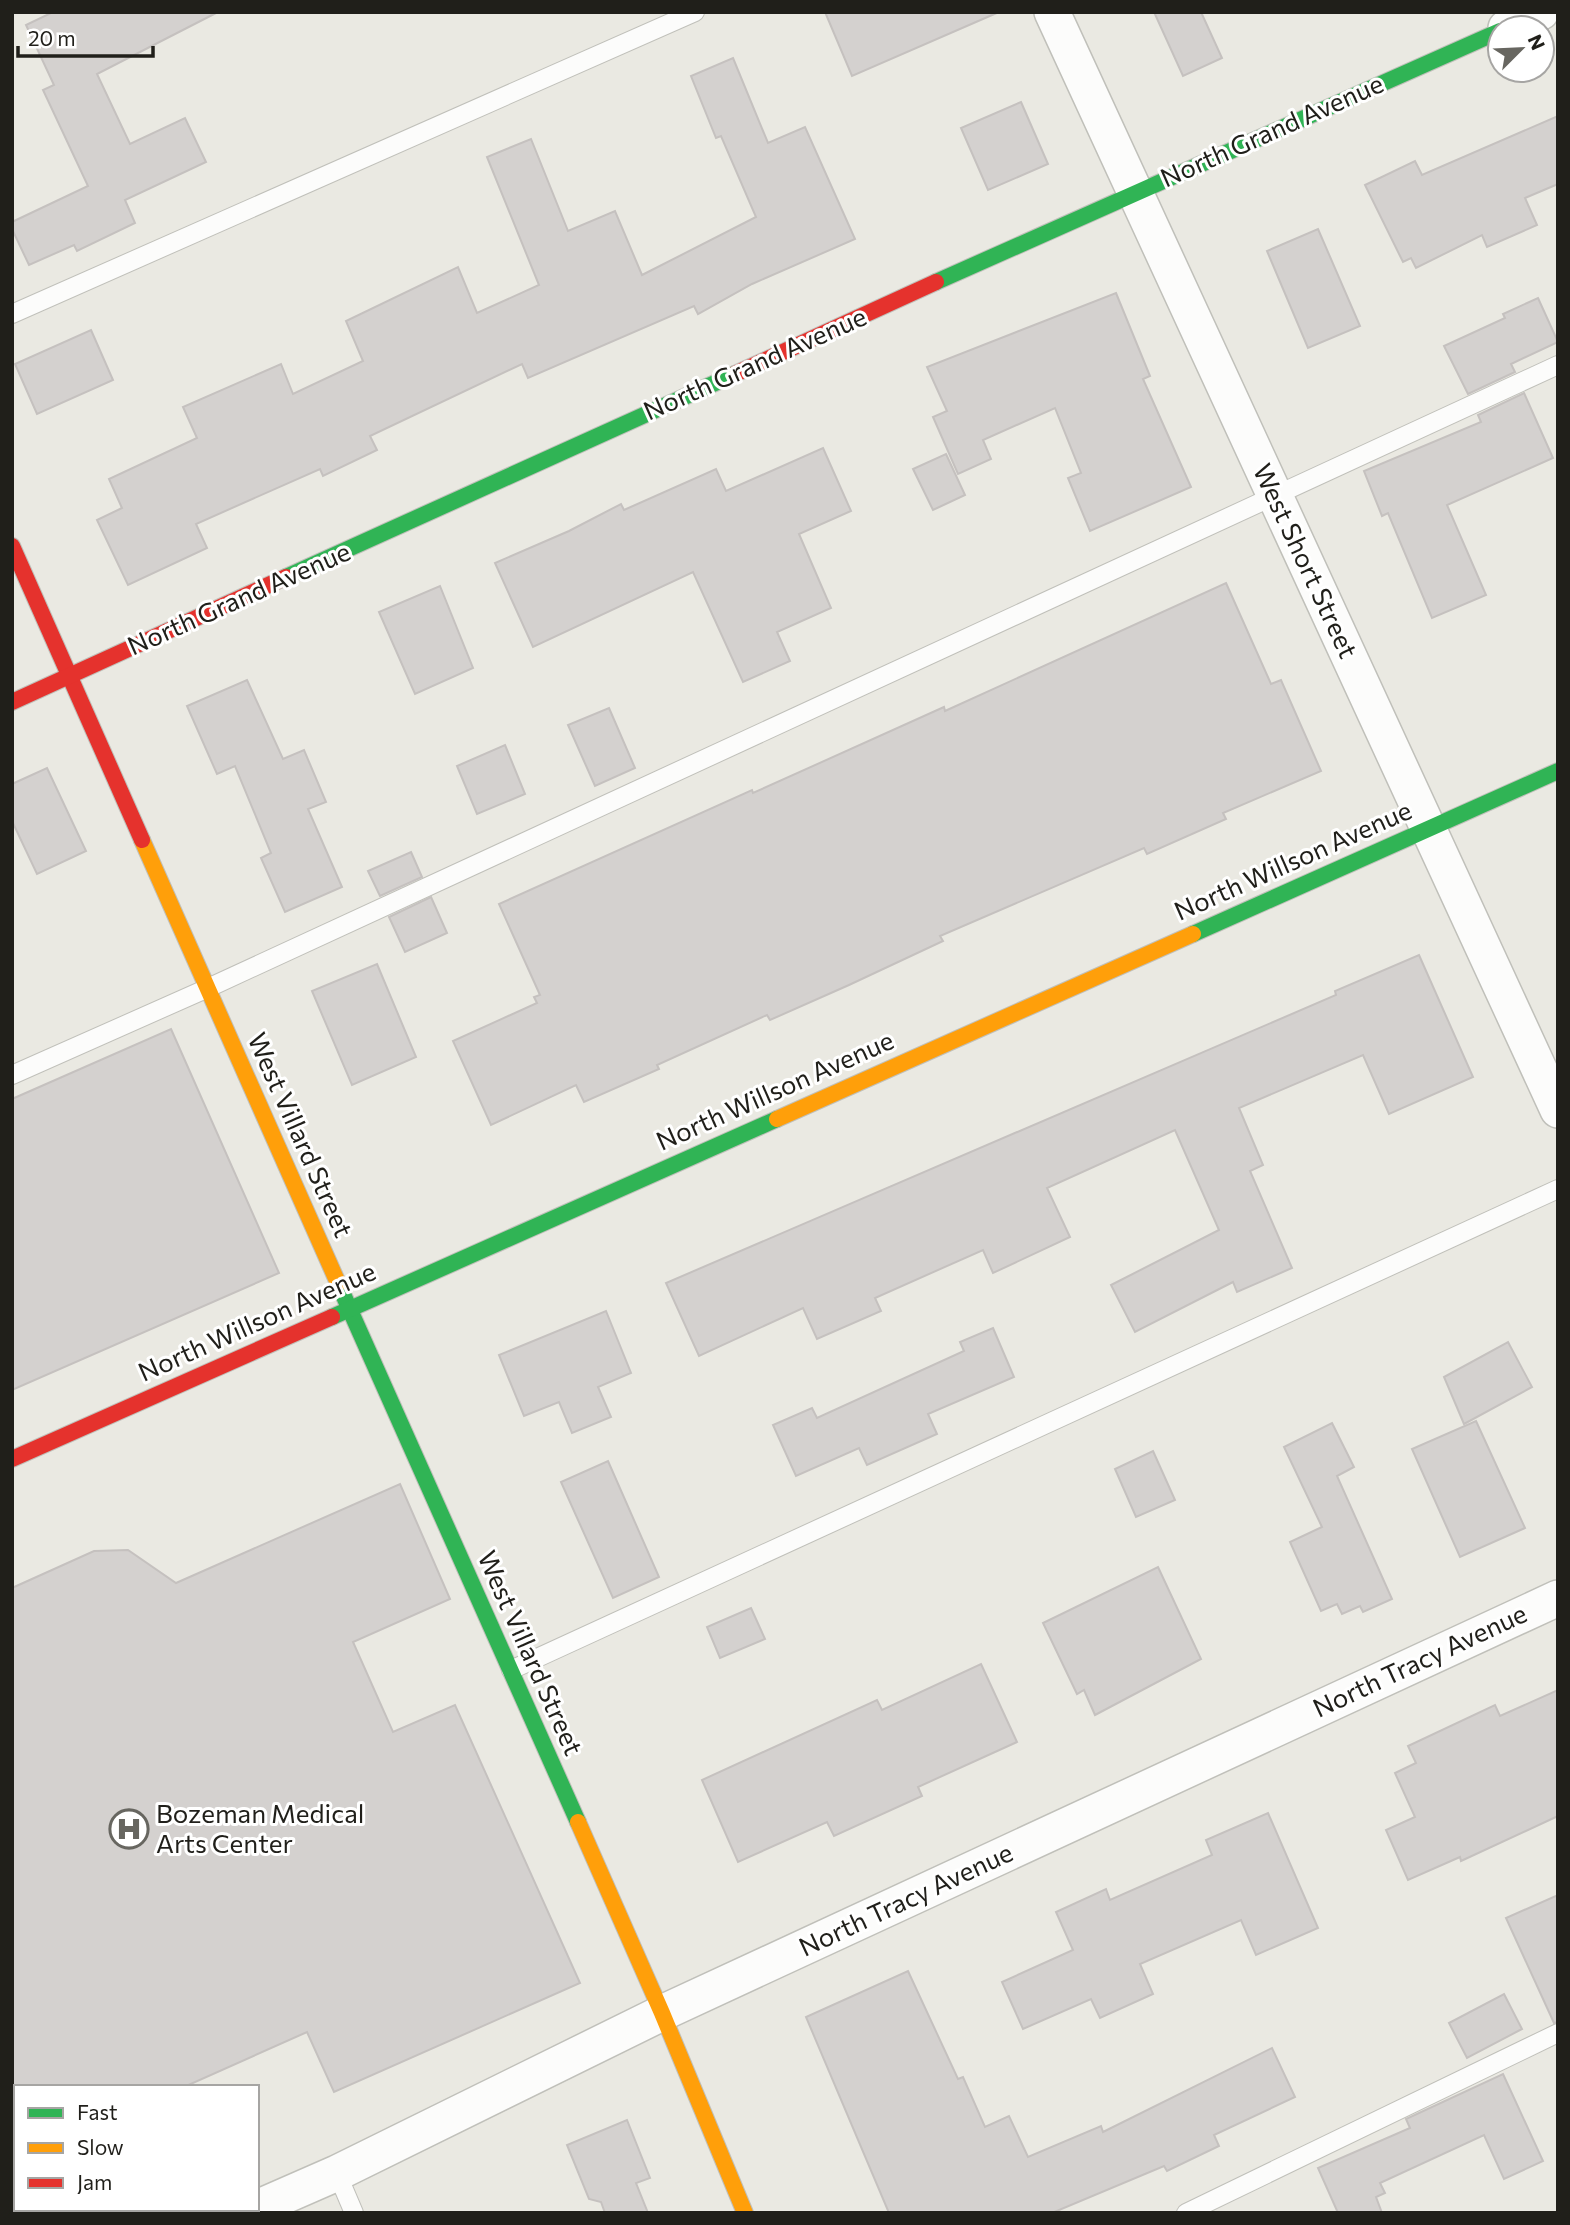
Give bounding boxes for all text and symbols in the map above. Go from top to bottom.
scale bar [18,14,152,58]
north arrow [1486,14,1556,84]
text: 20 m [28,25,76,50]
text: N [1524,31,1550,53]
street label: North Grand Avenue [1155,67,1388,193]
street label: North Grand Avenue [638,300,871,426]
street label: West Short Street [1248,458,1365,663]
street label: North Grand Avenue [122,535,355,661]
street label: North Willson Avenue [1169,793,1416,926]
street label: North Willson Avenue [651,1023,898,1156]
street label: West Villard Street [242,1027,360,1241]
street label: North Willson Avenue [133,1254,380,1387]
street label: West Villard Street [472,1545,590,1759]
street label: North Tracy Avenue [1308,1597,1531,1723]
place label: Bozeman Medical Arts Center [156,1797,364,1858]
hospital icon: Bozeman Medical Arts Center [108,1808,150,1850]
street label: North Tracy Avenue [794,1836,1017,1962]
legend [14,2085,259,2211]
text: Fast [77,2099,118,2124]
text: Slow [77,2134,124,2159]
text: Jam [77,2169,112,2194]

